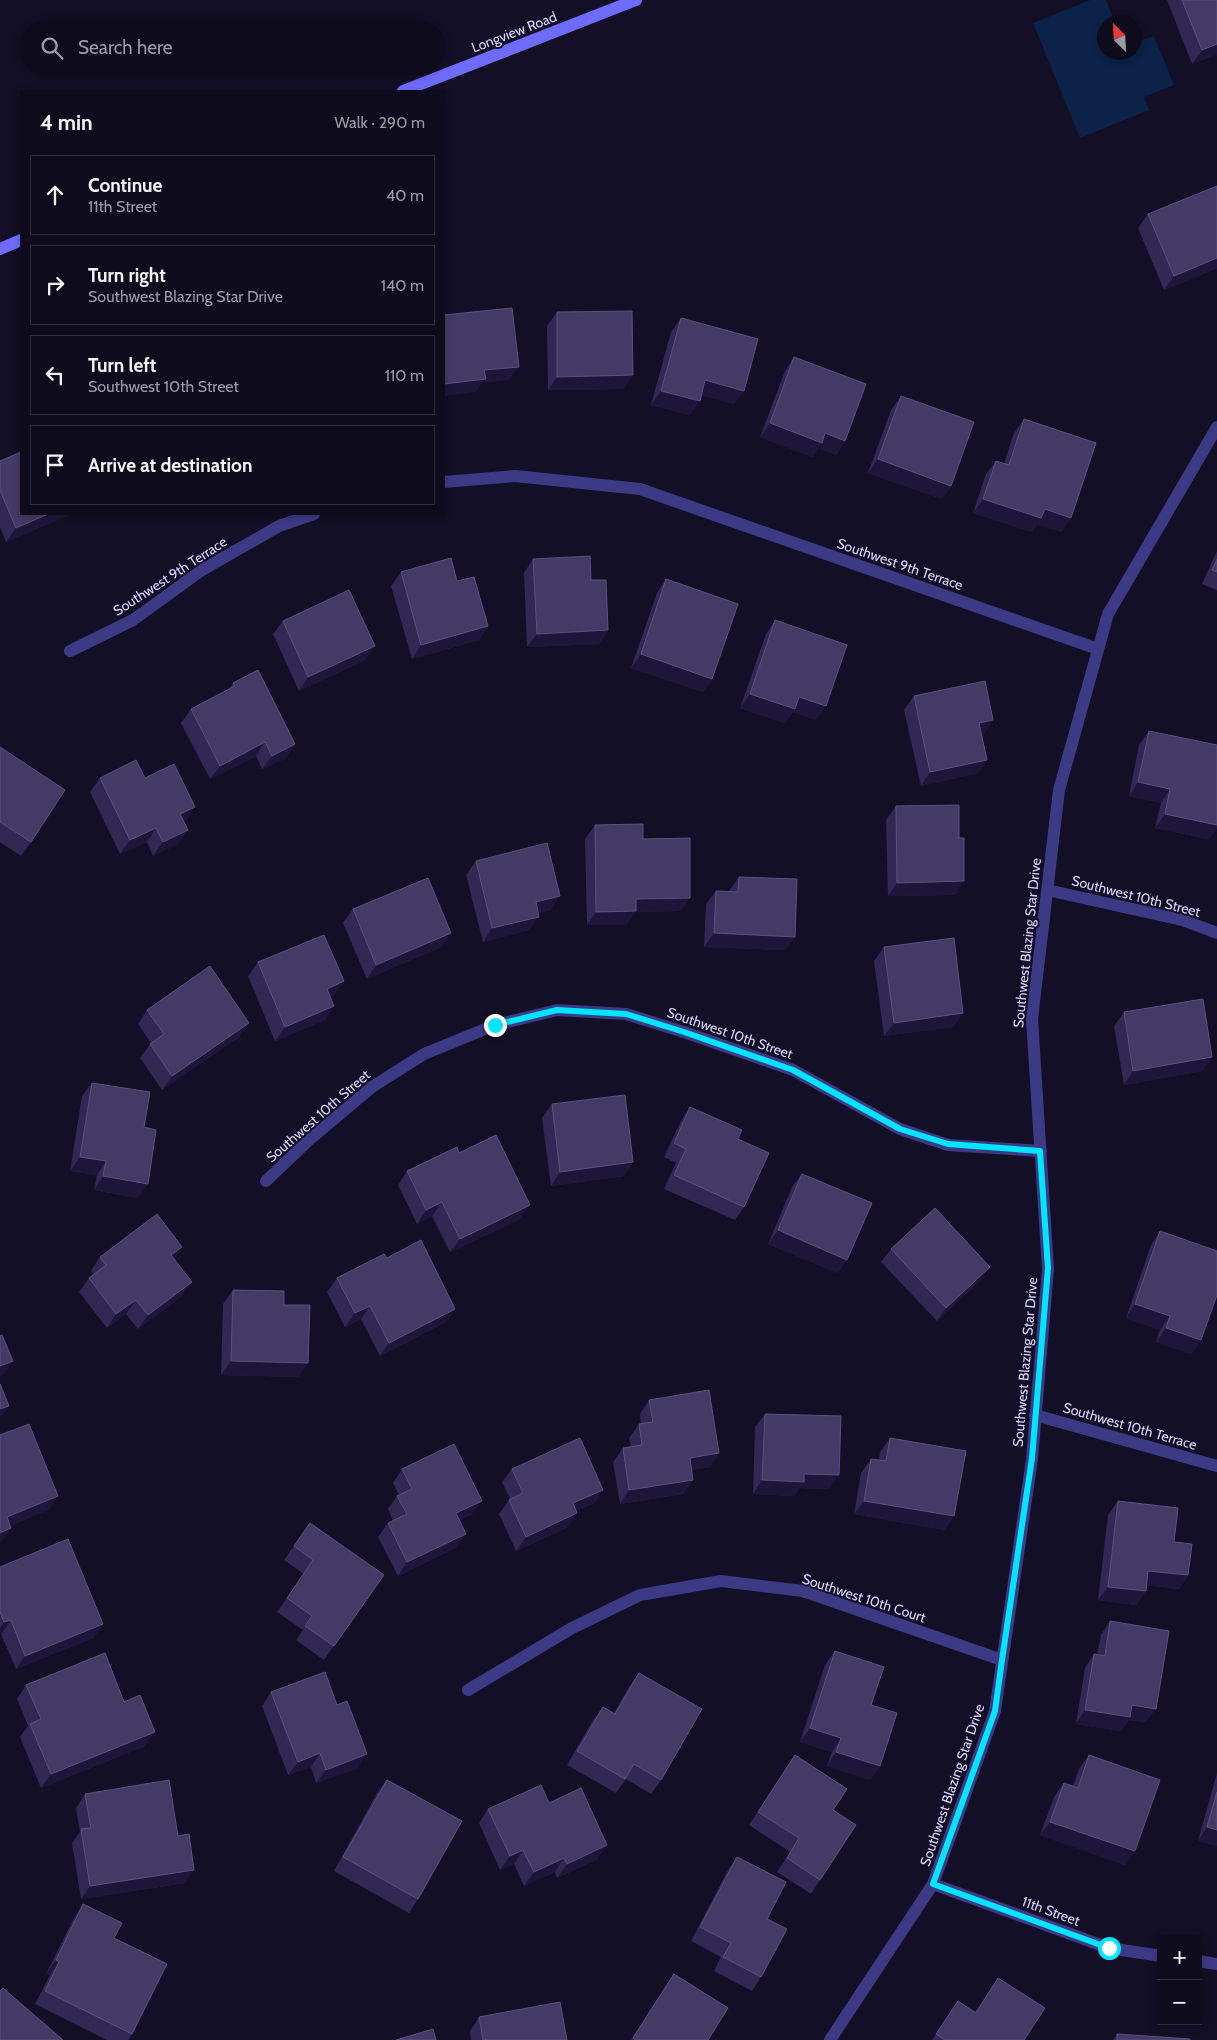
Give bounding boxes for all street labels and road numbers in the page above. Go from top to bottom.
street label: Longview Road [469,7,559,57]
street label: Southwest 9th Terrace [110,532,230,620]
street label: Southwest 9th Terrace [835,534,965,594]
street label: Southwest Blazing Star Drive [1009,857,1045,1029]
street label: Southwest 10th Street [1070,871,1203,921]
street label: Southwest 10th Street [665,1003,796,1063]
street label: Southwest 10th Street [262,1066,374,1166]
street label: Southwest Blazing Star Drive [1009,1276,1041,1448]
street label: Southwest 10th Terrace [1061,1398,1199,1454]
street label: Southwest 10th Court [800,1570,928,1627]
street label: Southwest Blazing Star Drive [916,1701,988,1869]
street label: 11th Street [1019,1892,1083,1930]

